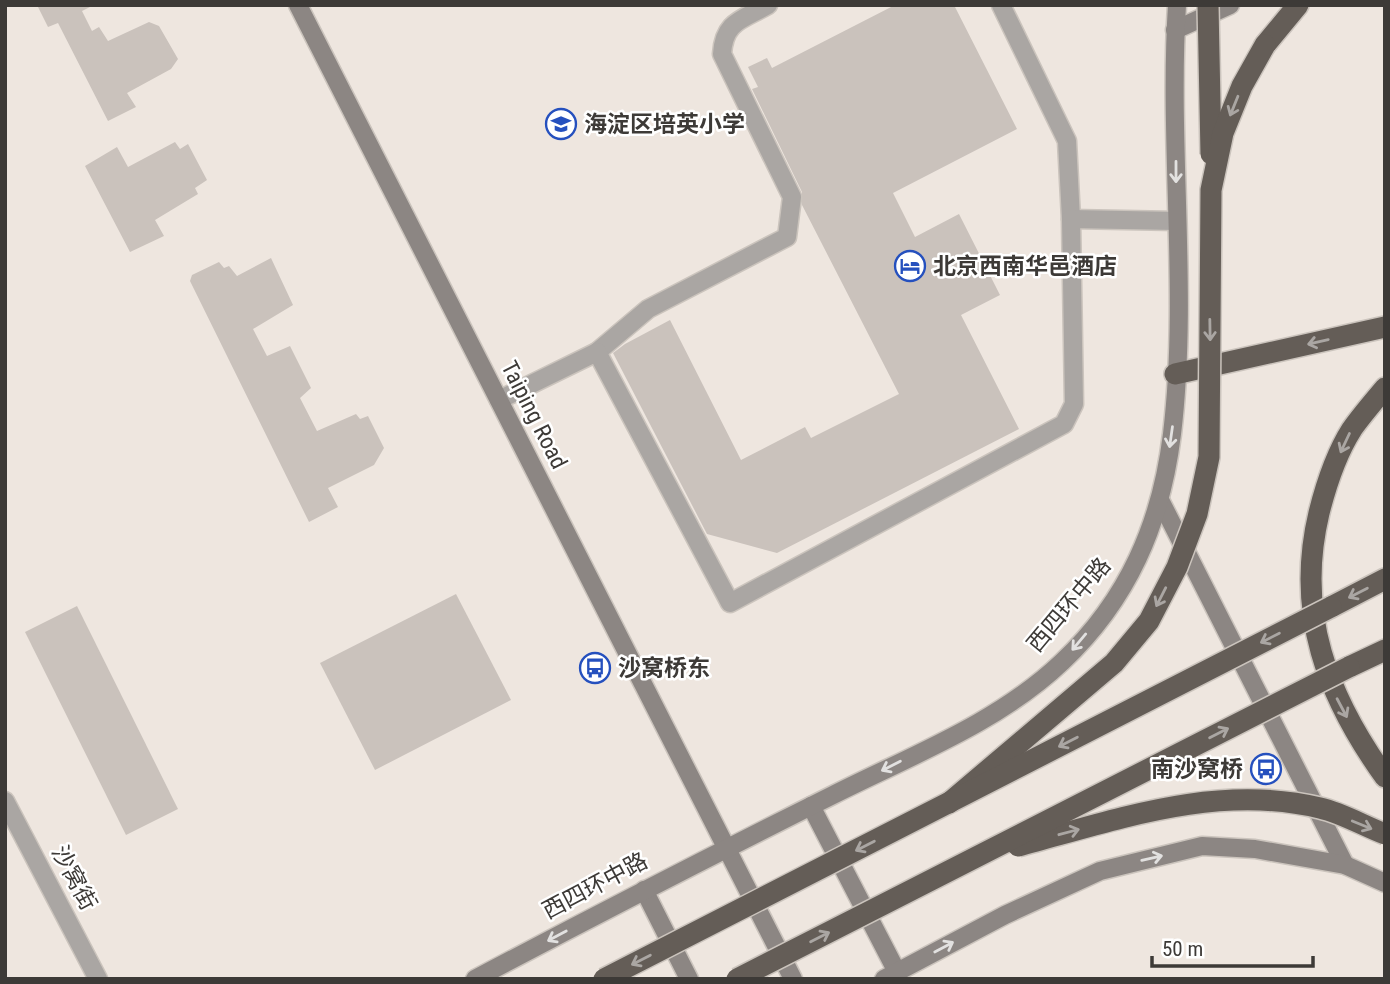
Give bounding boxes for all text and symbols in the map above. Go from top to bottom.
one-way arrow [1227,95,1240,116]
school or university icon: 海淀区培英小学 [544,107,578,141]
place label: 海淀区培英小学 [584,111,745,138]
one-way arrow [1169,160,1183,183]
hotel icon: 北京西南华邑酒店 [893,249,927,283]
place label: 北京西南华邑酒店 [933,253,1117,280]
one-way arrow [1204,318,1217,341]
one-way arrow [1307,336,1330,349]
street label: Taiping Road [495,356,573,474]
one-way arrow [1164,425,1177,448]
one-way arrow [1338,432,1351,453]
street label: 西四环中路 [1022,552,1116,658]
one-way arrow [1154,587,1168,607]
one-way arrow [1348,587,1369,600]
one-way arrow [1260,632,1281,646]
one-way arrow [1071,633,1087,651]
bus stop icon: 沙窝桥东 [578,651,612,685]
place label: 沙窝桥东 [618,655,710,682]
one-way arrow [1336,697,1349,718]
one-way arrow [1208,726,1229,740]
one-way arrow [1058,736,1079,750]
bus stop icon: 南沙窝桥 [1249,752,1283,786]
place label: 南沙窝桥 [1151,756,1243,783]
one-way arrow [881,759,901,773]
one-way arrow [1351,819,1372,832]
one-way arrow [1057,825,1079,838]
one-way arrow [855,839,876,853]
street label: 沙窝街 [46,841,102,915]
street label: 西四环中路 [538,847,652,925]
one-way arrow [1140,851,1163,864]
scale bar [1152,925,1313,969]
one-way arrow [547,929,568,943]
one-way arrow [809,929,830,943]
text: 50 m [1162,937,1203,961]
one-way arrow [933,940,954,953]
one-way arrow [631,954,652,968]

